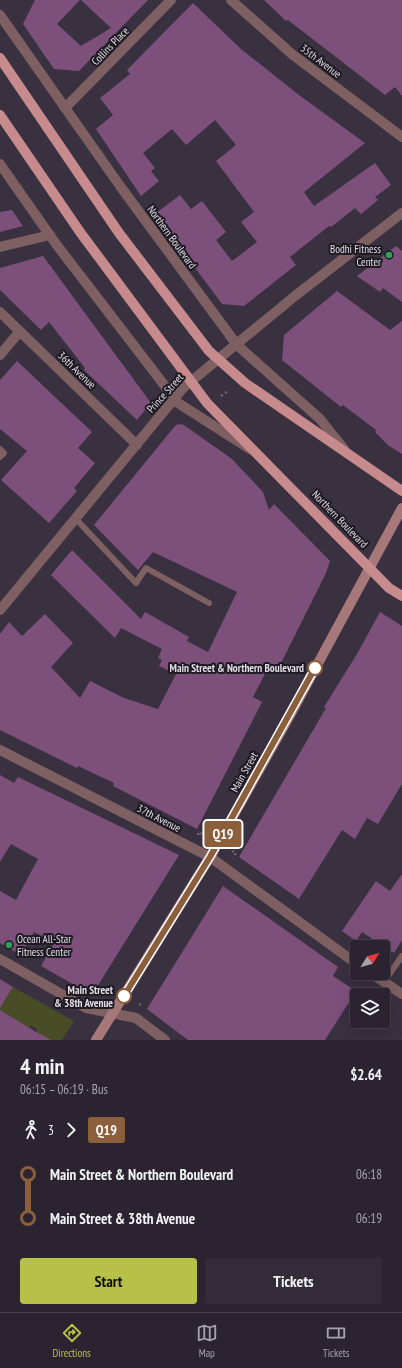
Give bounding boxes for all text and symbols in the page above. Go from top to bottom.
street label: Collins Place [88,24,132,68]
street label: 35th Avenue [298,41,345,81]
street label: Northern Boulevard [144,203,200,271]
place label: Bodhi Fitness Center [330,242,381,269]
marker: Bodhi Fitness Center [384,250,394,260]
street label: 36th Avenue [55,348,99,392]
street label: Prince Street [144,370,186,416]
street label: Northern Boulevard [309,487,371,551]
marker: Main Street & Northern Boulevard [307,660,323,676]
place label: Main Street & Northern Boulevard [170,661,304,675]
street label: Main Street [227,749,261,795]
street label: 37th Avenue [135,801,184,835]
line badge: Q19 [200,821,246,847]
text: Q19 [212,825,234,843]
place label: Ocean All-Star Fitness Center [17,932,71,959]
marker: Ocean All-Star Fitness Center [4,940,14,950]
north arrow [350,940,390,980]
map controls [350,940,390,1028]
place label: Main Street & 38th Avenue [54,983,114,1010]
marker: Main Street & 38th Avenue [116,988,132,1004]
button: layers [350,988,390,1028]
text: 4 min [20,1052,64,1080]
text: $2.64 [350,1065,382,1084]
text: 06:15 – 06:19 · Bus [20,1081,108,1098]
icon: walk [20,1119,42,1141]
icon: forward [60,1119,82,1141]
text: Q19 [96,1121,117,1139]
text: 3 [48,1122,54,1139]
text: Main Street & Northern Boulevard [50,1165,233,1184]
text: 06:18 [356,1166,382,1183]
text: Main Street & 38th Avenue [50,1209,195,1228]
text: 06:19 [356,1210,382,1227]
button: Start [20,1258,197,1304]
button: Tickets [205,1258,382,1304]
tab: Directions [53,1322,91,1360]
tab: Map [196,1322,218,1360]
tab: Tickets [323,1322,349,1360]

